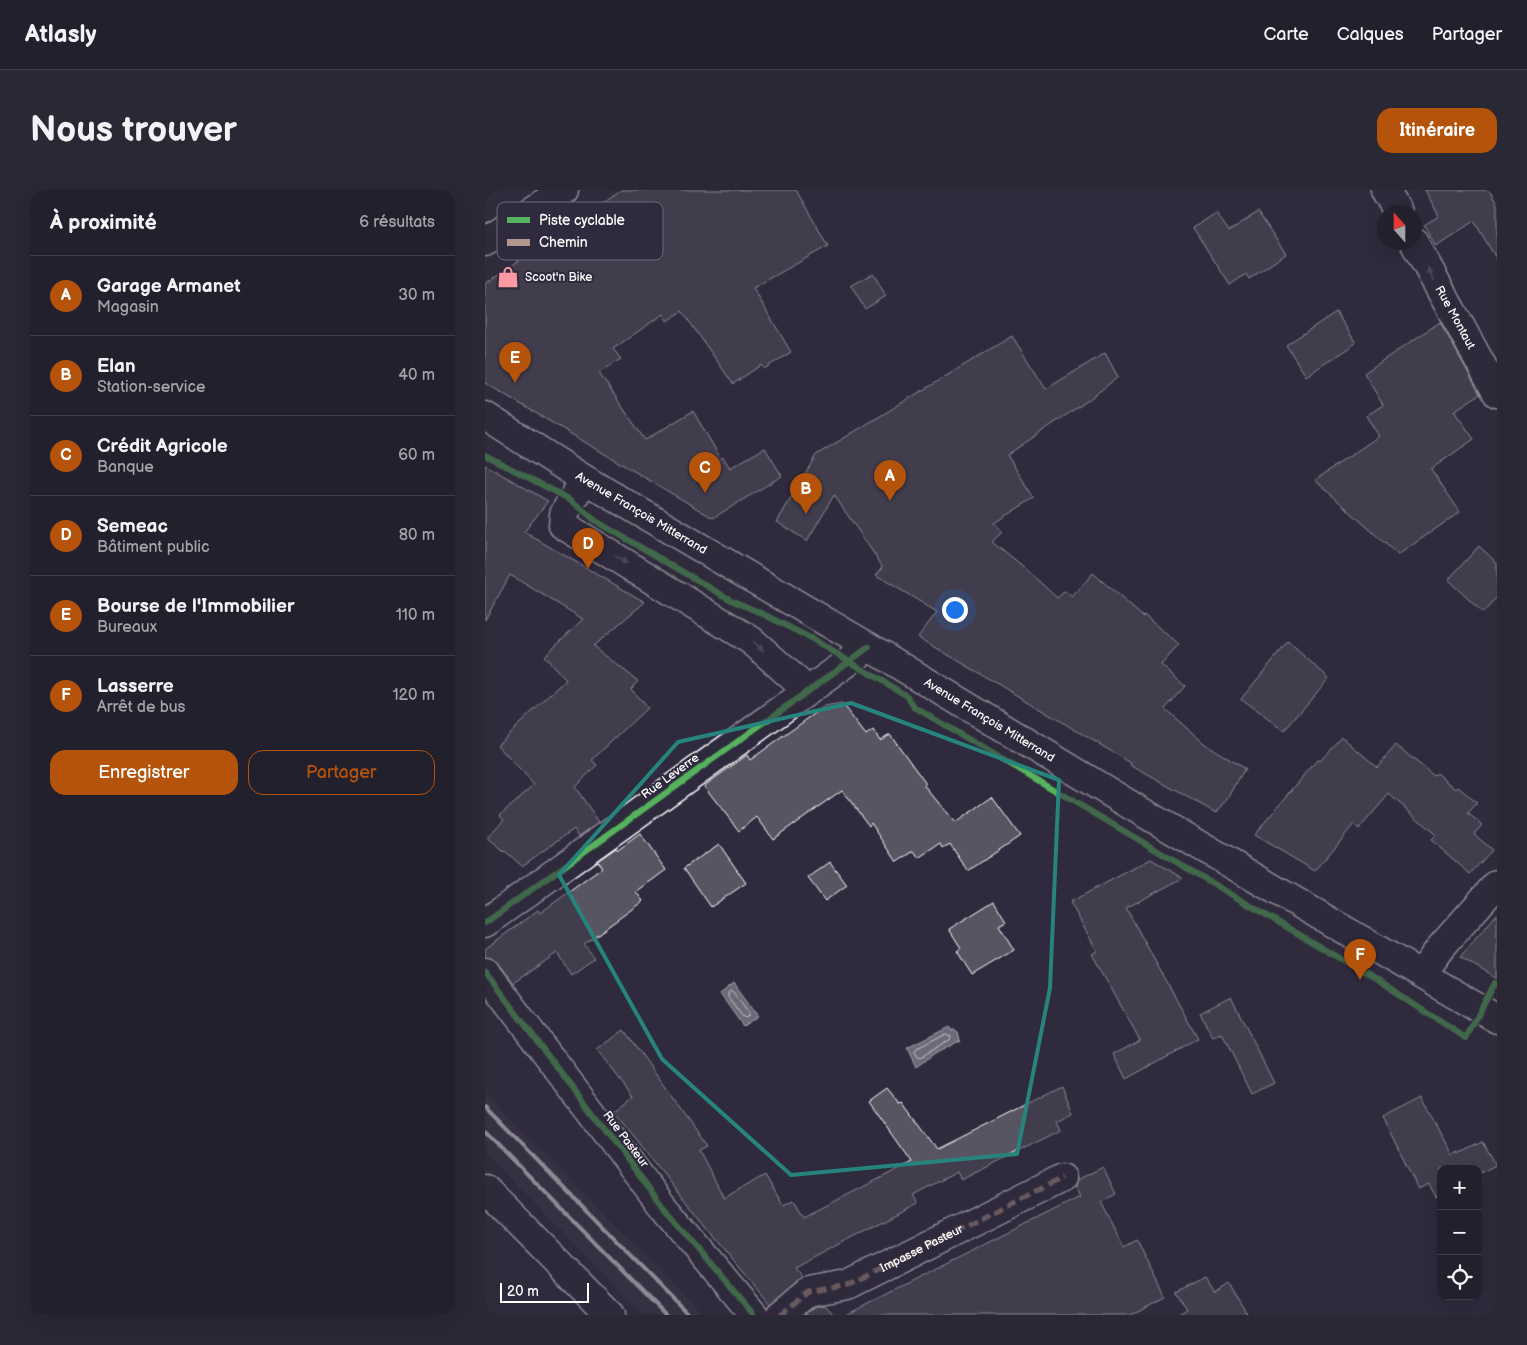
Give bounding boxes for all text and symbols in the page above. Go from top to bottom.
text: Atlasly [25,20,96,49]
text: Carte [1263,24,1309,45]
text: Calques [1337,24,1404,45]
text: Partager [1432,24,1502,45]
button: Itinéraire [1377,108,1497,153]
text: Nous trouver [30,109,237,152]
legend [497,202,663,260]
north arrow [1377,205,1422,250]
text: À proximité [50,210,157,235]
text: Piste cyclable [539,212,625,229]
text: 6 résultats [359,213,435,232]
text: Chemin [539,234,588,251]
shop icon: Scoot'n Bike [495,264,521,290]
one-way arrow [1427,267,1436,281]
place label: Scoot'n Bike [525,270,592,285]
text: Garage Armanet [97,275,241,298]
street label: Rue Montaut [1432,283,1479,352]
text: A [61,286,71,305]
text: 30 m [398,286,435,305]
text: Magasin [97,298,159,317]
pin: E [499,342,531,383]
text: Elan [97,355,136,378]
text: B [60,366,72,385]
text: 40 m [398,366,435,385]
text: Station-service [97,378,205,397]
text: Crédit Agricole [97,435,228,458]
text: C [60,446,72,465]
text: 60 m [398,446,435,465]
pin: C [689,452,721,493]
text: Banque [97,458,154,477]
pin: A [874,460,906,501]
street label: Avenue François Mitterrand [573,469,710,558]
pin: B [790,473,822,514]
text: Semeac [97,515,168,538]
text: D [60,526,72,545]
text: 80 m [399,526,435,545]
pin: D [572,528,604,569]
text: Bâtiment public [97,538,210,557]
one-way arrow [614,555,627,564]
text: Bourse de l'Immobilier [97,595,295,618]
your location [942,597,968,623]
text: E [61,606,71,625]
text: 110 m [396,606,435,625]
text: Bureaux [97,618,157,637]
one-way arrow [752,640,764,651]
text: Lasserre [97,675,174,698]
street label: Avenue François Mitterrand [921,675,1057,766]
text: F [61,686,71,705]
text: 120 m [392,686,435,705]
text: Arrêt de bus [97,698,186,717]
button: Enregistrer [50,750,238,795]
button: Partager [248,750,435,795]
street label: Rue Leverre [639,751,702,802]
pin: F [1344,939,1376,980]
street label: Rue Pasteur [599,1108,652,1171]
map controls [1437,1165,1482,1300]
button: + [1437,1165,1482,1210]
button: − [1437,1210,1482,1255]
street label: Impasse Pasteur [878,1221,966,1276]
button: locate [1437,1255,1482,1300]
scale bar [500,1280,589,1303]
text: 20 m [507,1283,539,1300]

